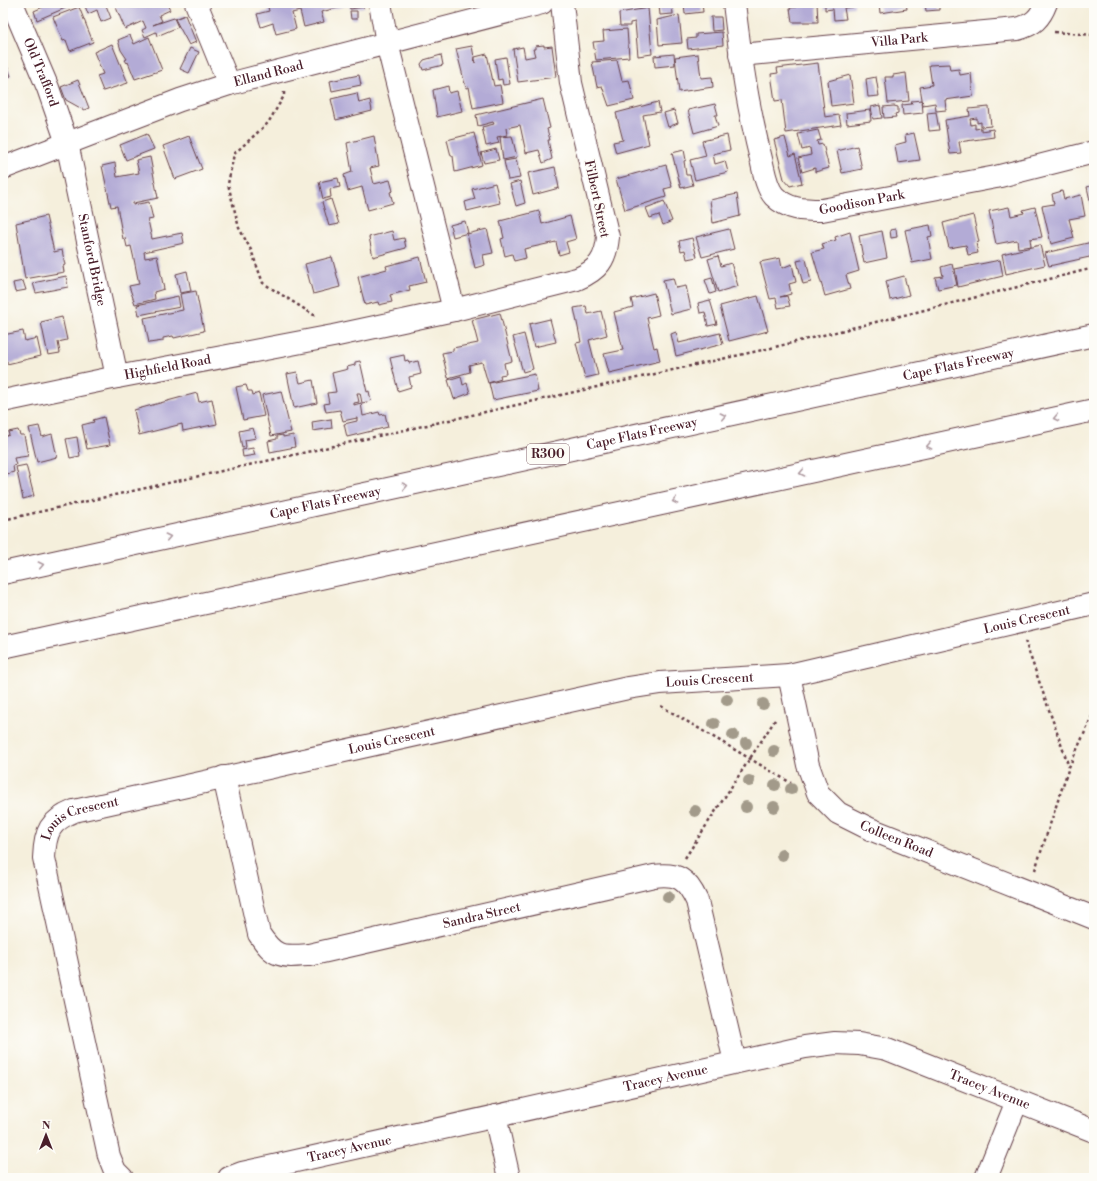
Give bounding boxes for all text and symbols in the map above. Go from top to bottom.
street label: Villa Park [869,29,930,51]
street label: Old Trafford [20,35,62,109]
street label: Elland Road [232,57,306,90]
street label: Filbert Street [581,159,613,240]
street label: Goodison Park [818,186,907,218]
street label: Stanford Bridge [74,212,110,308]
street label: Cape Flats Freeway [902,345,1016,384]
street label: Highfield Road [123,351,213,383]
one-way arrow [720,413,726,421]
one-way arrow [1053,413,1059,421]
street label: Cape Flats Freeway [585,414,700,453]
one-way arrow [926,441,932,449]
road number: R300 [527,444,569,464]
one-way arrow [799,469,805,477]
one-way arrow [401,482,408,490]
street label: Cape Flats Freeway [268,483,383,523]
one-way arrow [672,496,678,504]
one-way arrow [165,534,171,542]
one-way arrow [38,561,44,569]
street label: Louis Crescent [982,602,1072,637]
street label: Louis Crescent [665,669,754,691]
street label: Louis Crescent [347,723,437,758]
street label: Louis Crescent [38,793,121,842]
street label: Colleen Road [857,817,936,861]
street label: Sandra Street [441,899,523,932]
street label: Tracey Avenue [622,1061,710,1095]
street label: Tracey Avenue [947,1066,1033,1113]
north arrow [26,1115,66,1155]
text: N [42,1119,51,1133]
street label: Tracey Avenue [306,1132,393,1166]

